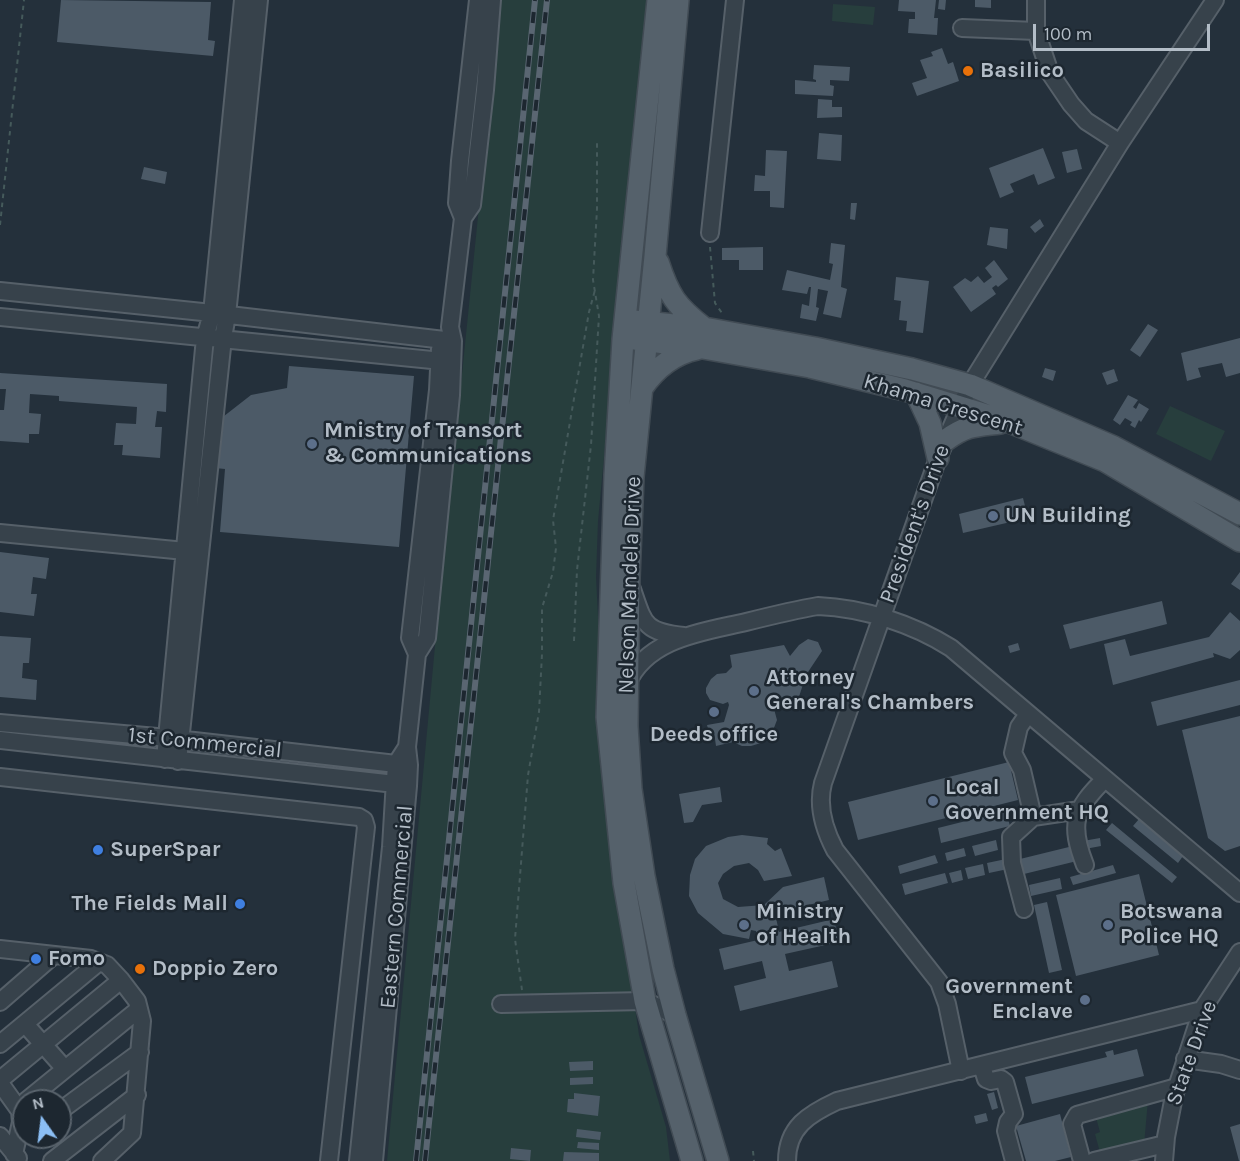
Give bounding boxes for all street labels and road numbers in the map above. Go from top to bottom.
street label: Khama Crescent [860,368,1026,442]
street label: President's Drive [874,441,956,607]
street label: Nelson Mandela Drive [613,476,647,694]
street label: 1st Commercial [127,722,283,764]
street label: Eastern Commercial [375,804,419,1010]
street label: State Drive [1161,997,1223,1109]

